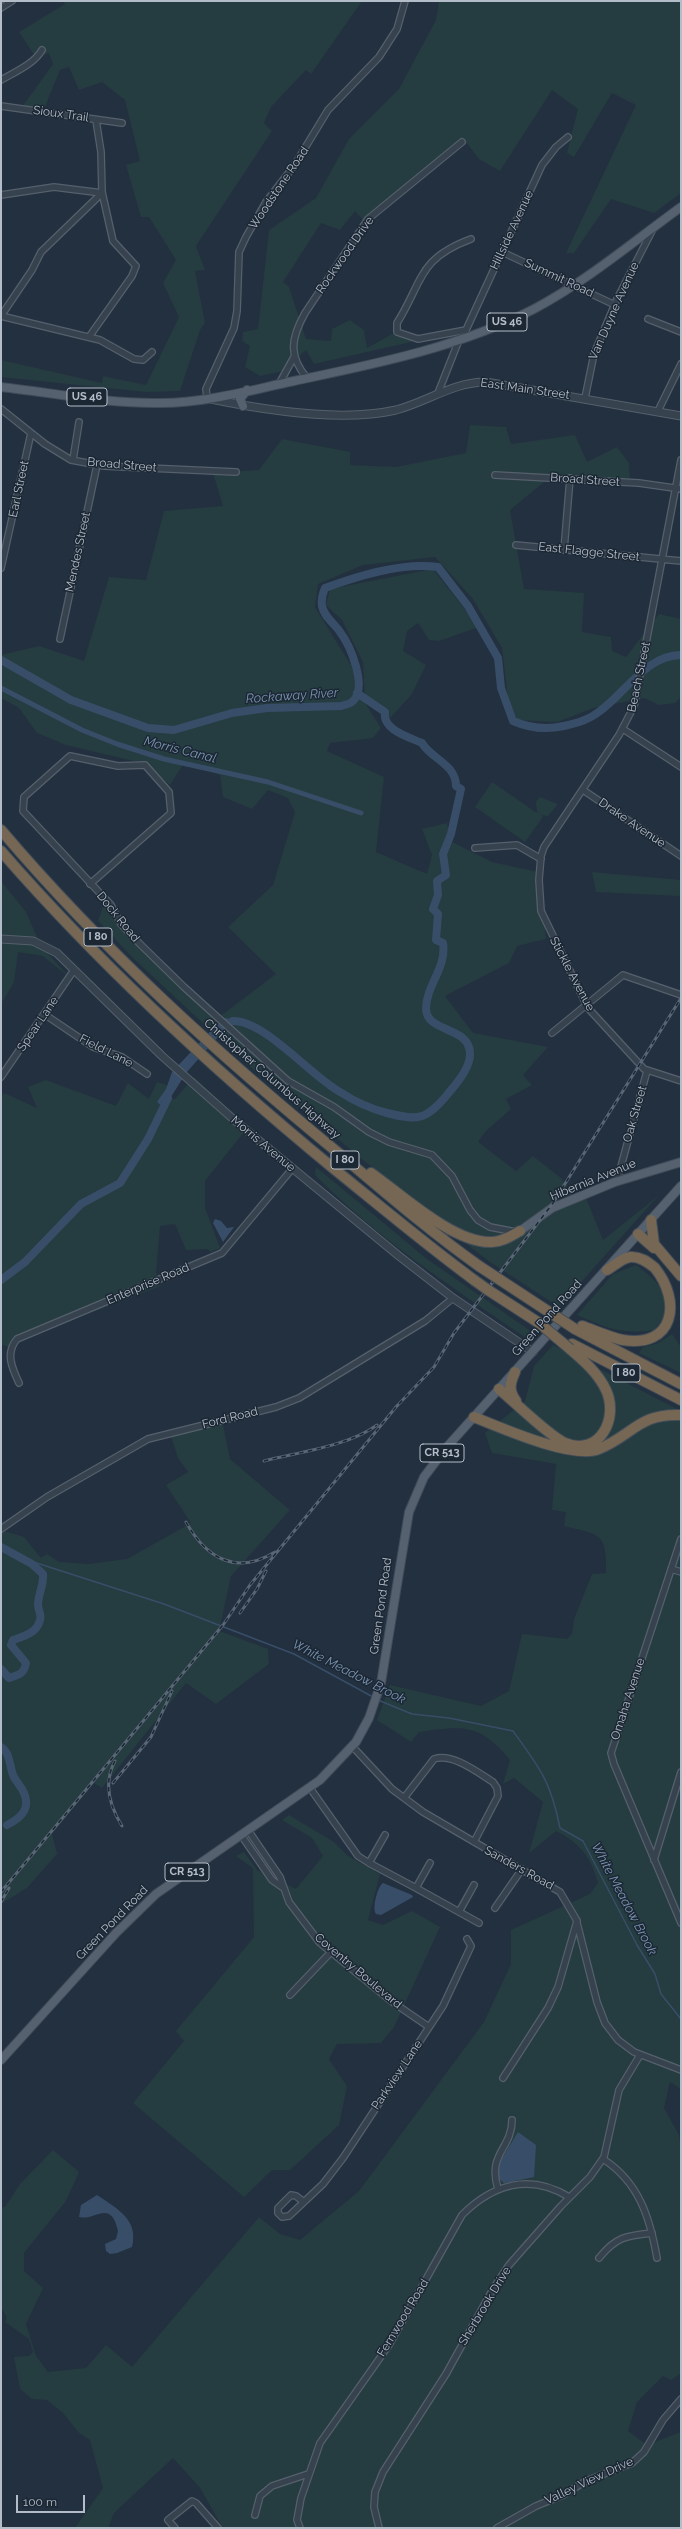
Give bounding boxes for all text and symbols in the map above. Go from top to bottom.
street label: Sioux Trail [32,103,90,125]
street label: Woodstone Road [246,144,312,232]
street label: Hillside Avenue [487,188,537,272]
street label: Rockwood Drive [313,214,377,296]
street label: Summit Road [522,256,596,300]
street label: Van Duyne Avenue [586,260,642,362]
road number: US 46 [487,313,527,331]
street label: East Main Street [480,376,570,402]
road number: US 46 [67,388,107,406]
street label: Broad Street [87,455,157,475]
street label: Earl Street [6,459,32,519]
street label: Broad Street [550,470,620,490]
street label: Mendes Street [63,511,93,593]
street label: East Flagge Street [538,540,640,564]
street label: Beach Street [625,641,653,713]
water label: Rockaway River [245,685,339,707]
water label: Morris Canal [142,733,218,767]
street label: Drake Avenue [596,795,668,851]
street label: Dock Road [93,889,143,945]
road number: I 80 [84,928,112,946]
street label: Stickle Avenue [546,934,598,1014]
street label: Spear Lane [14,994,62,1054]
street label: Christopher Columbus Highway [201,1016,343,1142]
street label: Field Lane [77,1031,135,1071]
street label: Oak Street [620,1084,650,1144]
street label: Morris Avenue [228,1113,298,1175]
road number: I 80 [331,1151,359,1169]
street label: Hibernia Avenue [548,1156,638,1204]
street label: Enterprise Road [105,1260,191,1308]
street label: Green Pond Road [509,1277,585,1359]
road number: I 80 [612,1364,640,1382]
street label: Ford Road [201,1404,259,1432]
road number: CR 513 [420,1444,464,1462]
street label: Green Pond Road [367,1557,395,1655]
water label: White Meadow Brook [290,1637,408,1707]
street label: Omaha Avenue [608,1656,648,1742]
water label: White Meadow Brook [588,1840,660,1958]
street label: Sanders Road [482,1843,556,1893]
road number: CR 513 [165,1863,209,1881]
street label: Green Pond Road [73,1883,151,1963]
street label: Coventry Boulevard [311,1930,405,2012]
street label: Parkview Lane [368,2037,426,2113]
street label: Sherbrook Drive [456,2264,514,2348]
street label: Fernwood Road [374,2277,432,2359]
street label: Valley View Drive [542,2454,636,2508]
scale bar [18,2487,87,2513]
text: 100 m [23,2495,57,2509]

